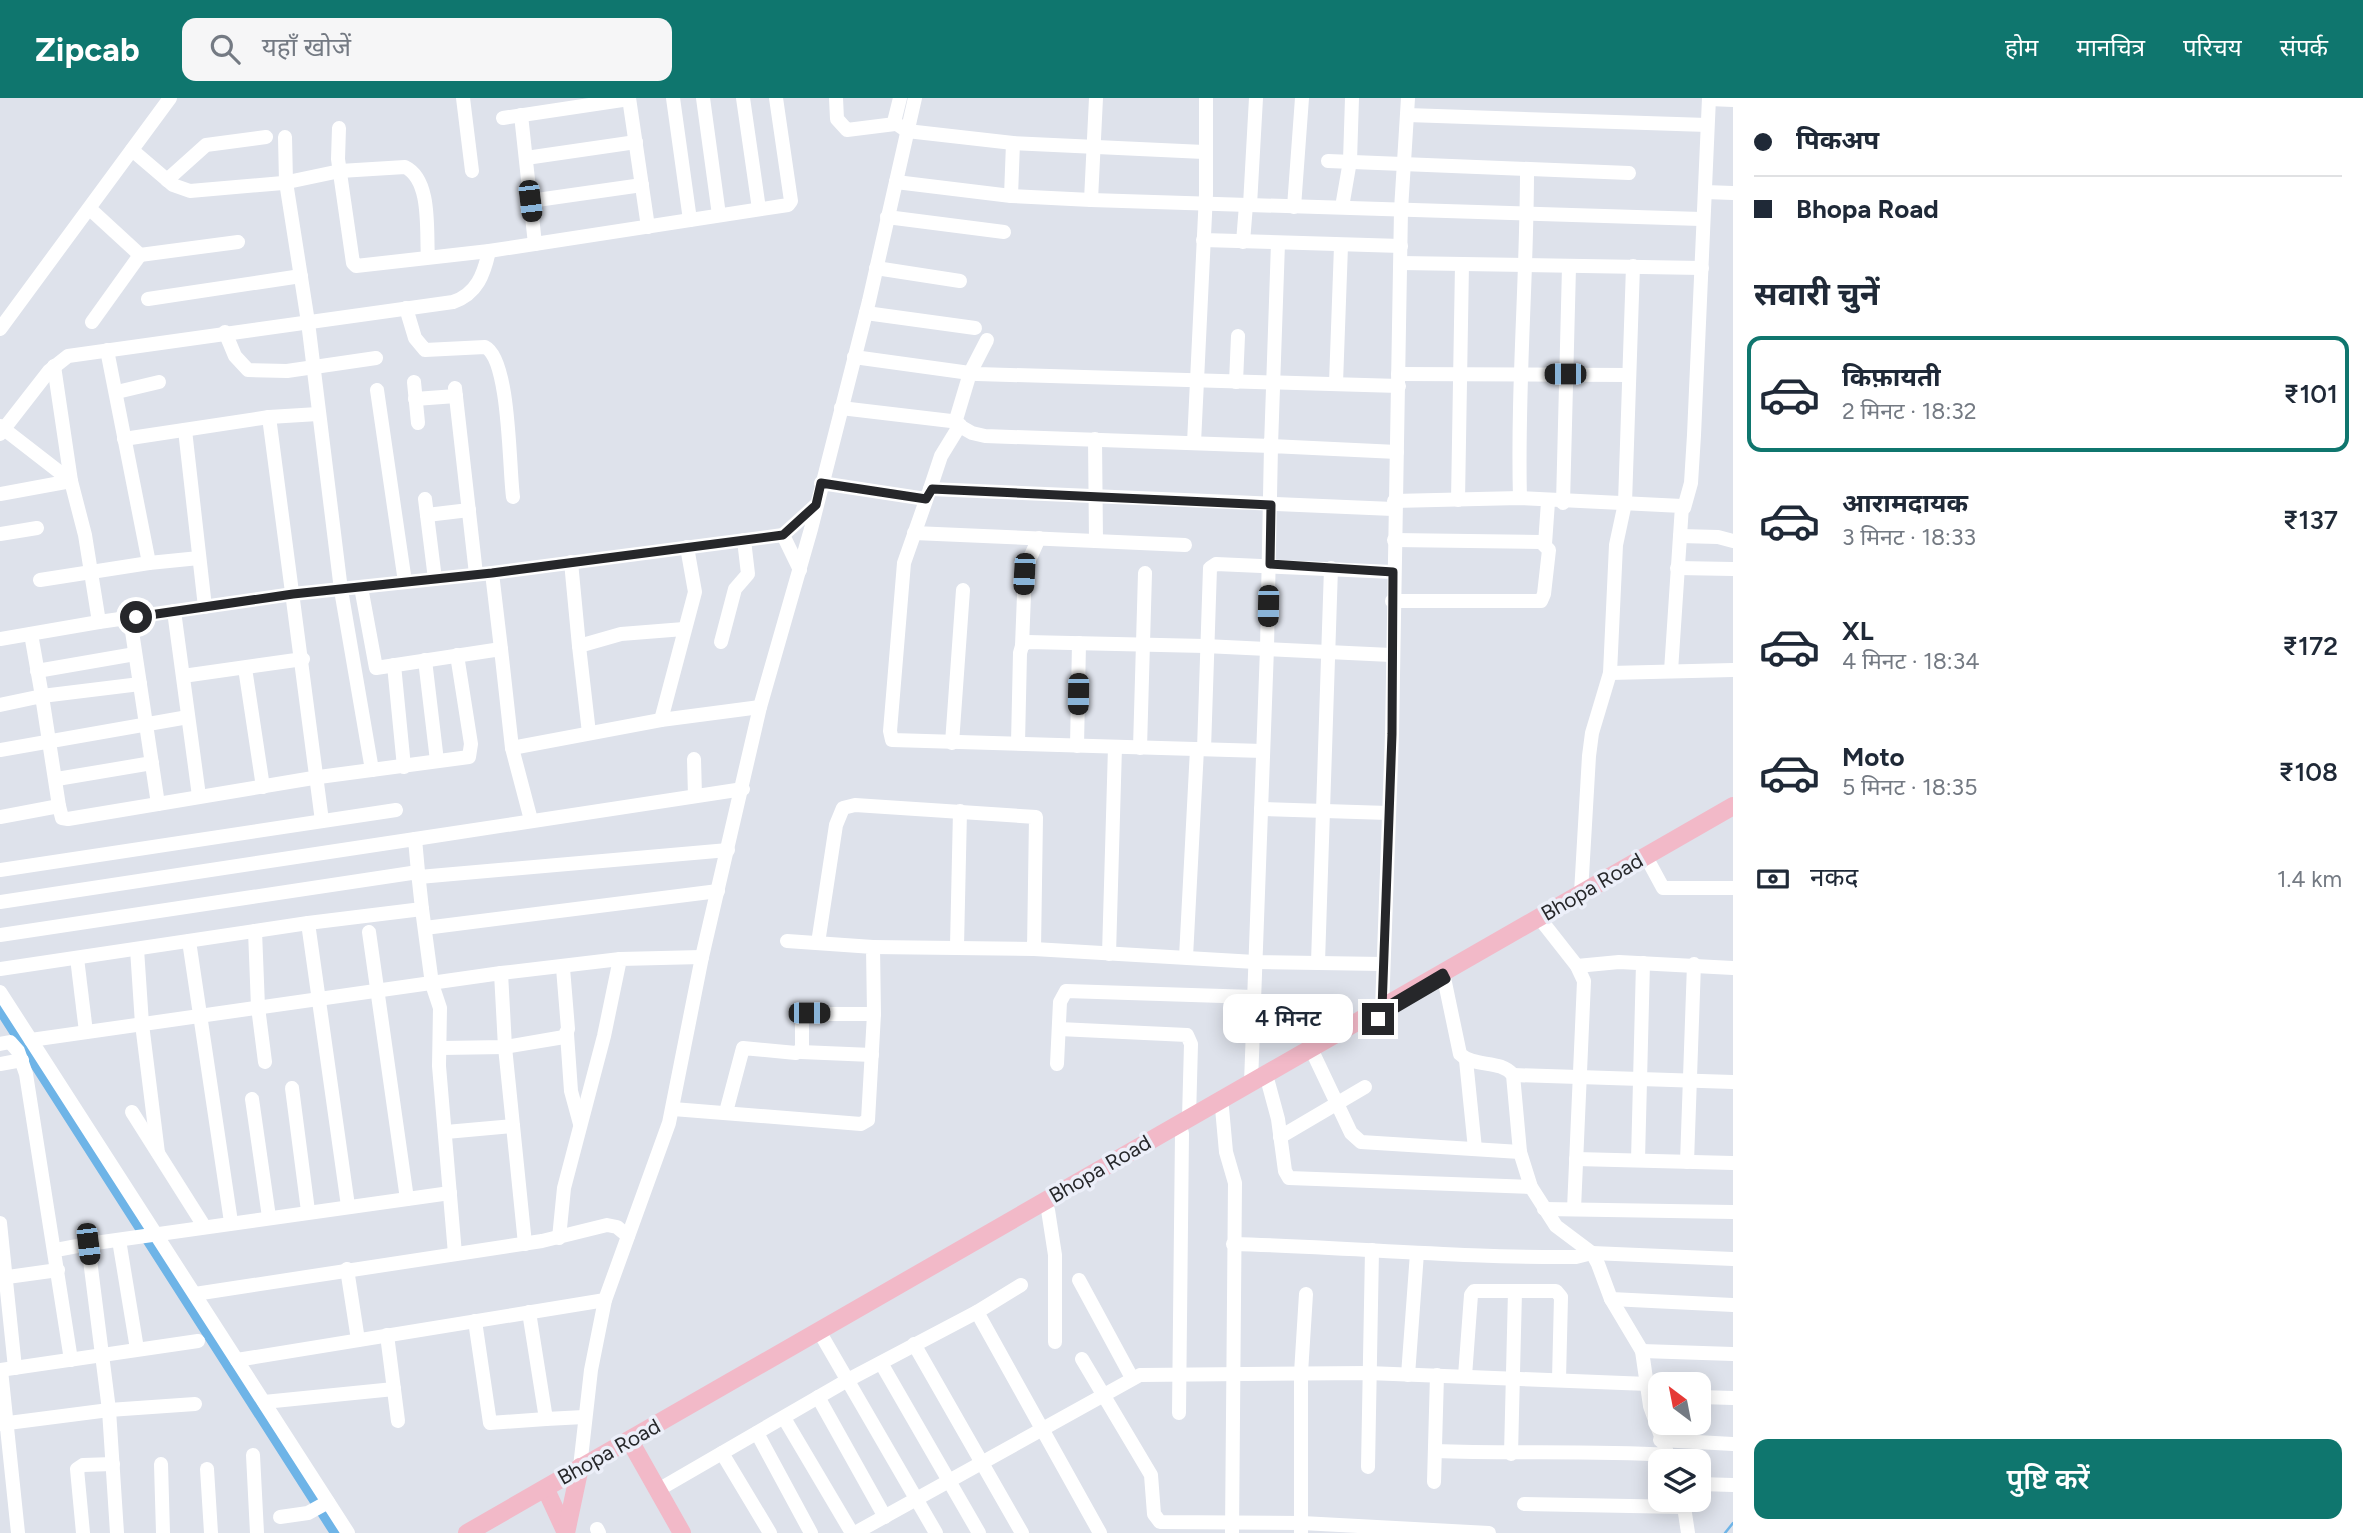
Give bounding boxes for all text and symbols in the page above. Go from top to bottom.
search box [182,18,672,81]
text: Zipcab [35,30,140,69]
icon: search [206,30,244,68]
text: यहाँ खोजें [262,31,351,63]
text: होम [2005,33,2038,62]
text: मानचित्र [2076,33,2145,62]
text: परिचय [2183,33,2242,62]
text: संपर्क [2280,33,2328,62]
text: पिकअप [1796,124,1879,156]
car [518,179,543,223]
text: Bhopa Road [1796,193,1939,225]
text: सवारी चुनें [1754,275,1879,313]
text: किफ़ायती [1842,361,1941,393]
icon: car [1758,363,1821,426]
car [1545,364,1587,385]
text: ₹101 [2284,378,2338,410]
text: 2 मिनट · 18:32 [1842,397,1977,425]
text: आरामदायक [1842,487,1968,519]
icon: car [1758,489,1821,552]
text: ₹137 [2283,504,2338,536]
text: 3 मिनट · 18:33 [1842,523,1976,551]
car [1013,552,1036,596]
car [1258,585,1279,627]
route start [120,601,152,633]
icon: car [1758,615,1821,678]
text: XL [1842,615,1874,647]
text: ₹172 [2282,630,2338,662]
text: 4 मिनट · 18:34 [1842,647,1979,675]
car [1068,673,1089,715]
icon: car [1758,741,1821,804]
text: Moto [1842,741,1905,773]
text: ₹108 [2279,756,2338,788]
text: 5 मिनट · 18:35 [1842,773,1977,801]
street label: Bhopa Road [1536,847,1647,926]
icon: cash [1754,860,1792,898]
text: नकद [1810,861,1858,893]
text: 1.4 km [2277,865,2342,893]
callout: 4 मिनट [1224,995,1354,1044]
car [789,1003,831,1024]
route end [1362,1003,1394,1035]
text: 4 मिनट [1255,1004,1321,1032]
street label: Bhopa Road [1044,1129,1155,1208]
car [76,1222,101,1266]
north arrow [1648,1372,1712,1435]
map controls [1648,1372,1711,1512]
street label: Bhopa Road [553,1413,664,1490]
button: पुष्टि करें [1754,1439,2342,1519]
button: layers [1648,1449,1711,1512]

